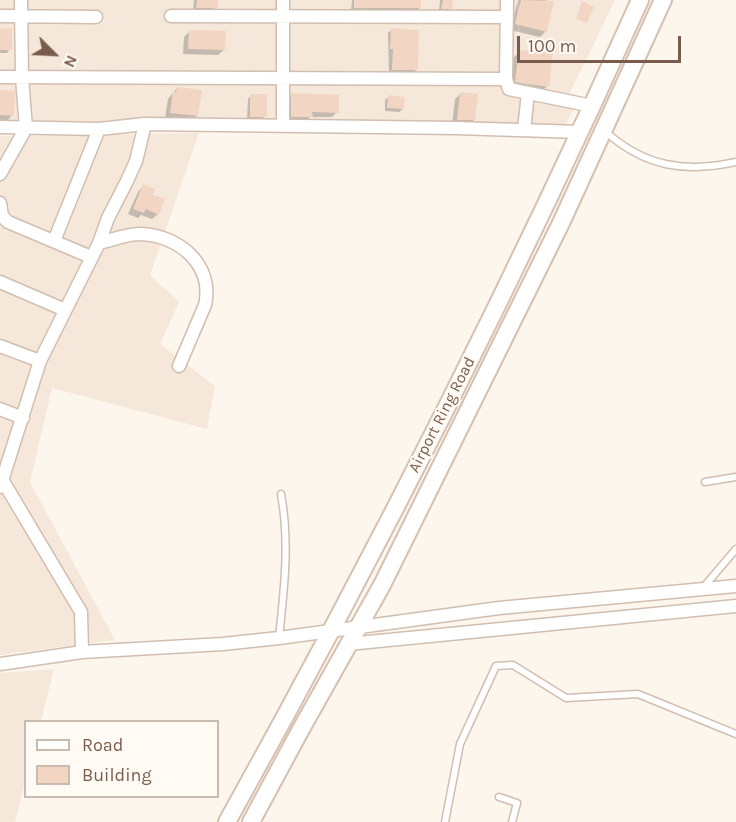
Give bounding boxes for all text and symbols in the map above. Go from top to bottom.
north arrow [24,24,84,84]
scale bar [520,24,684,62]
text: 100 m [528,35,576,57]
text: N [60,52,82,71]
street label: Airport Ring Road [405,354,479,476]
legend [24,720,219,798]
text: Road [82,734,123,756]
text: Building [82,764,152,786]

